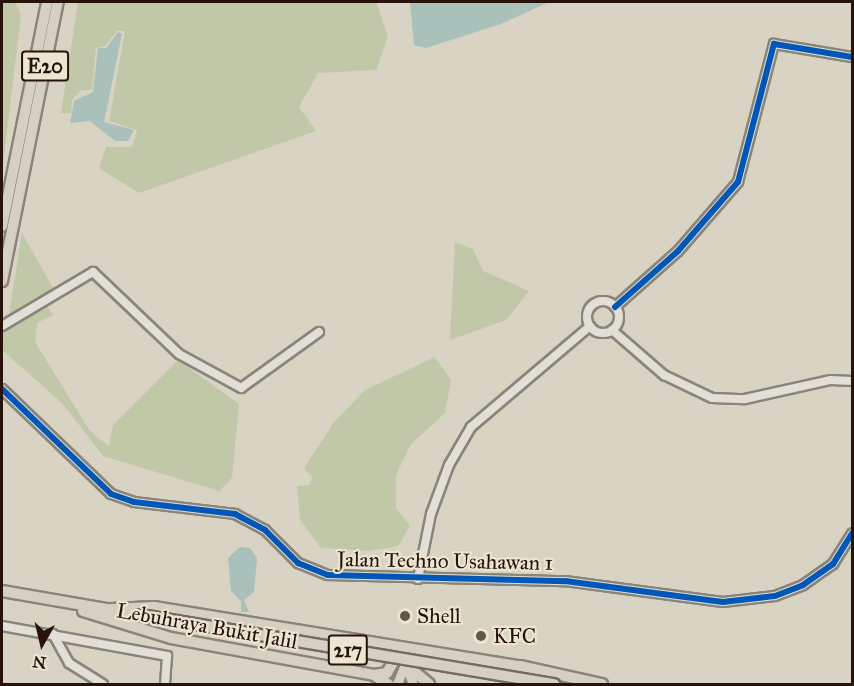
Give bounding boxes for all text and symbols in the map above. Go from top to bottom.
road number: E20 [21,49,69,83]
street label: Jalan Techno Usahawan 1 [337,547,553,575]
street label: Lebuhraya Bukit Jalil [115,598,299,654]
place label: Shell [417,603,461,629]
marker: Shell [398,609,412,623]
north arrow [12,614,72,674]
place label: KFC [493,623,536,649]
marker: KFC [474,629,488,643]
road number: 217 [327,633,369,667]
text: N [31,652,47,673]

